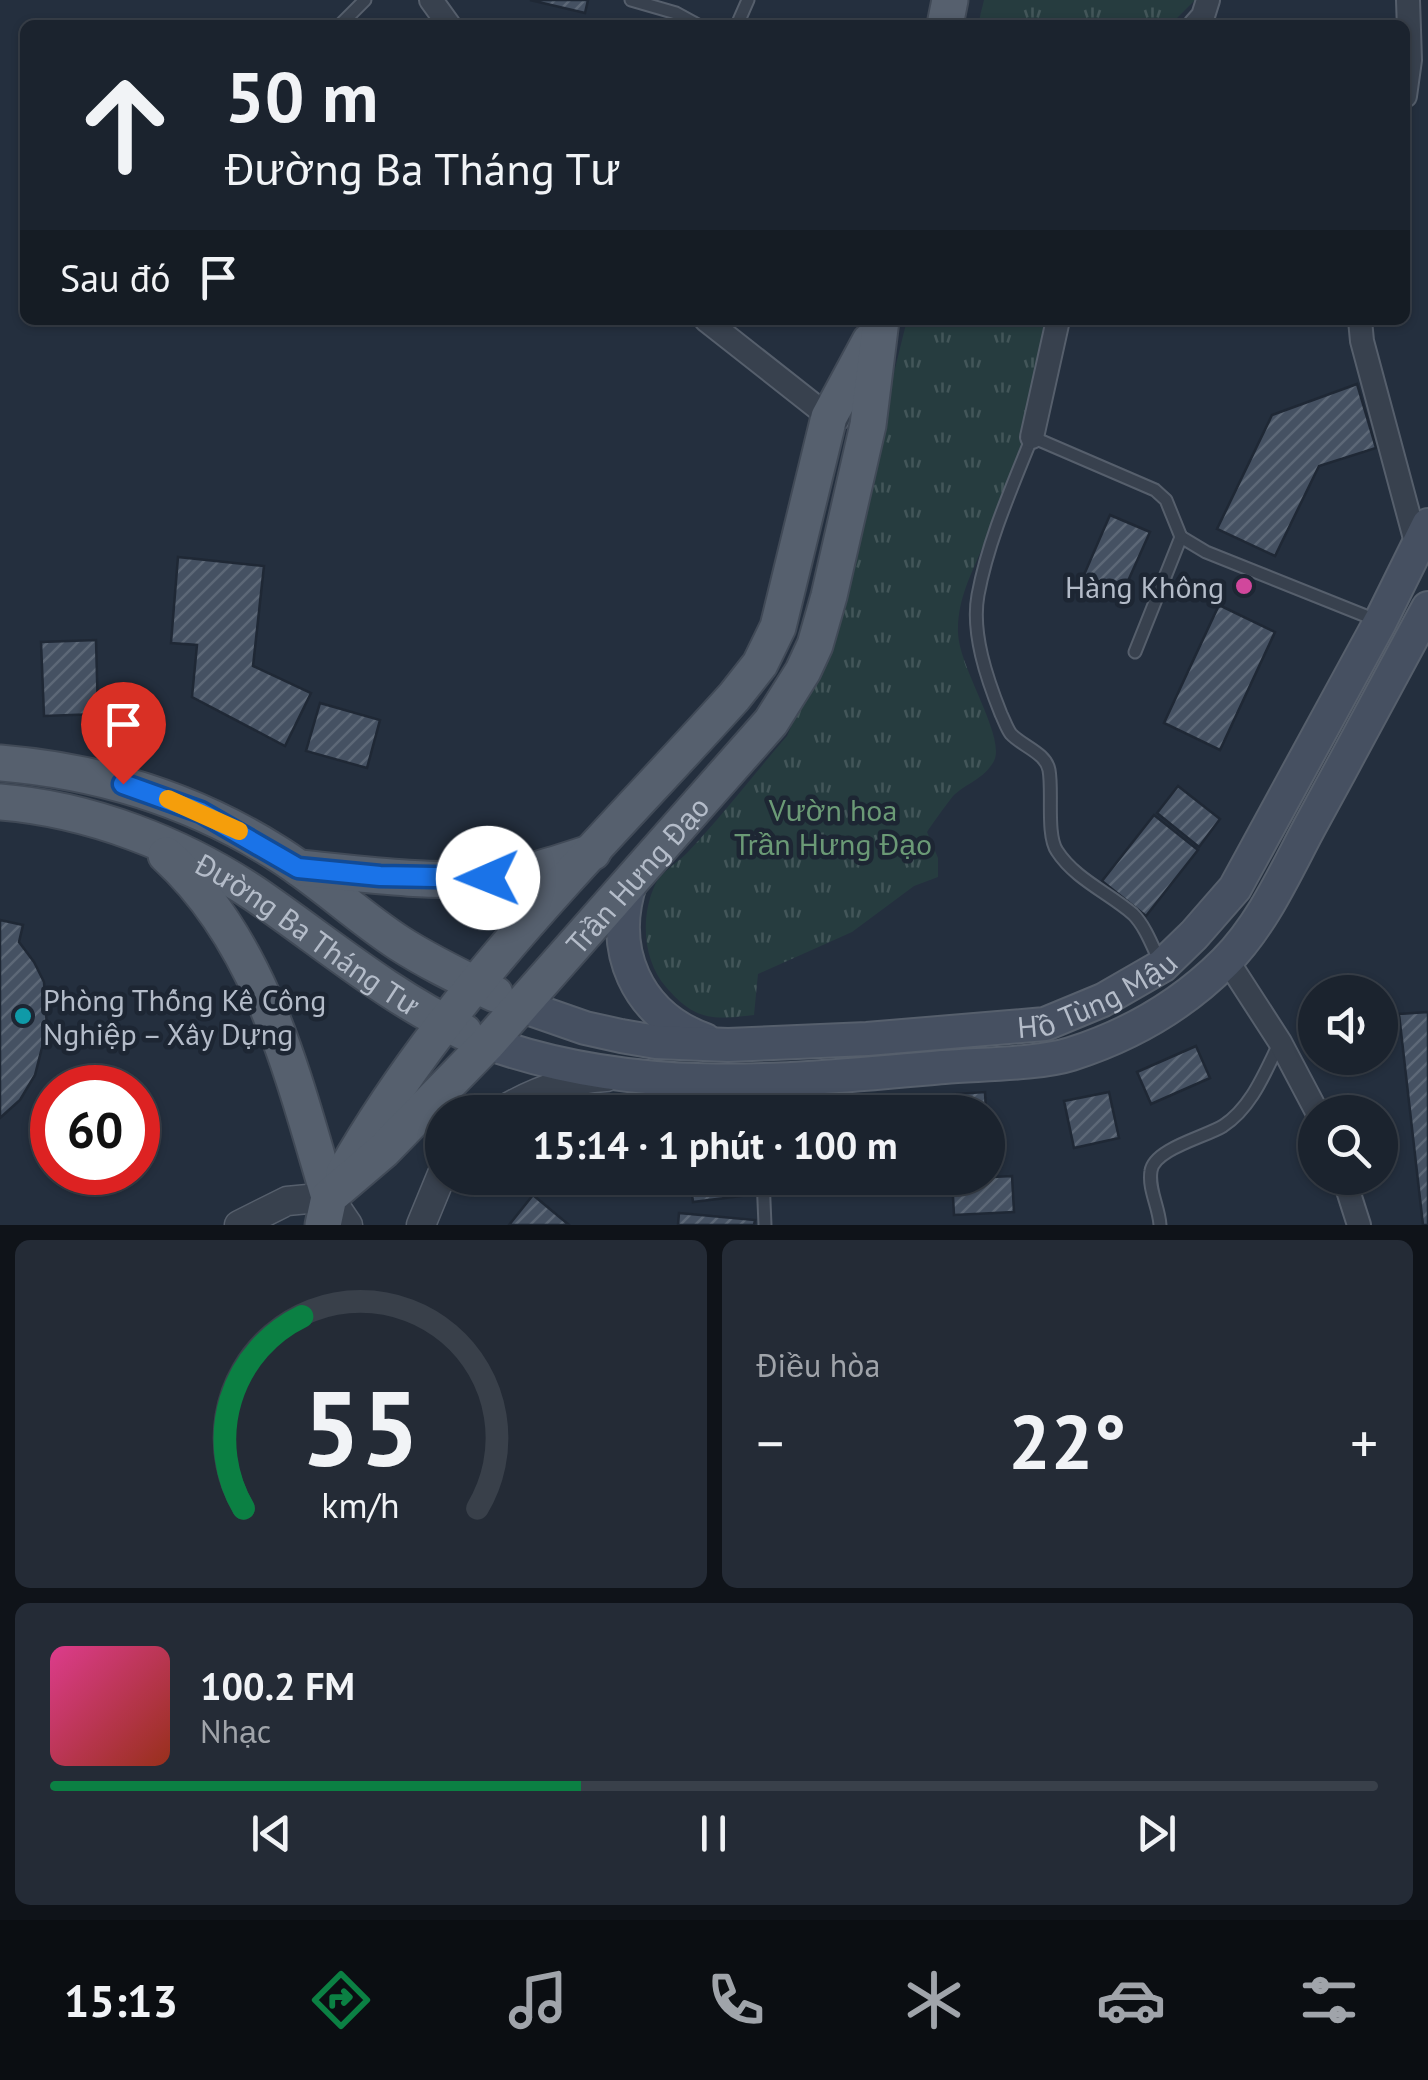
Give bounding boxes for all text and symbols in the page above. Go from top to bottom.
text: 50 m [225,51,378,141]
icon: ahead [60,60,190,190]
text: Đường Ba Tháng Tư [225,139,621,197]
icon: arrive [191,250,246,305]
text: Sau đó [60,253,171,302]
place label: Hàng Không [1065,567,1224,606]
marker: Hàng Không [1233,575,1255,597]
pin [81,682,166,785]
icon: arrive [96,697,151,752]
street label: Trần Hưng Đạo [557,787,717,962]
park label: Vườn hoa Trần Hưng Đạo [734,790,932,863]
position arrow [436,826,540,930]
street label: Đường Ba Tháng Tư [188,843,428,1024]
street label: Hồ Tùng Mậu [1016,943,1185,1046]
map controls [1298,975,1398,1195]
button: sound [1298,975,1398,1075]
place label: Phòng Thống Kê Công Nghiệp – Xây Dựng [43,980,326,1053]
marker: Phòng Thống Kê Công Nghiệp – Xây Dựng [12,1005,34,1027]
speed limit sign: 60 [30,1065,160,1195]
button: search [1298,1095,1398,1195]
text: 15:14 · 1 phút · 100 m [532,1120,898,1169]
text: Điều hòa [757,1344,880,1386]
text: 55 [302,1360,420,1495]
text: 22° [1008,1393,1126,1490]
text: − [757,1407,784,1478]
text: + [1350,1407,1378,1478]
text: km/h [322,1482,400,1528]
text: 100.2 FM [200,1661,355,1710]
text: Nhạc [200,1710,271,1752]
icon: previous [244,1806,299,1861]
icon: pause [686,1806,741,1861]
icon: next [1129,1806,1184,1861]
icon: directions [306,1965,376,2035]
icon: music [503,1965,573,2035]
icon: phone [701,1965,771,2035]
icon: climate [899,1965,969,2035]
icon: car [1096,1965,1166,2035]
icon: filters [1294,1965,1364,2035]
text: 15:13 [64,1971,178,2029]

